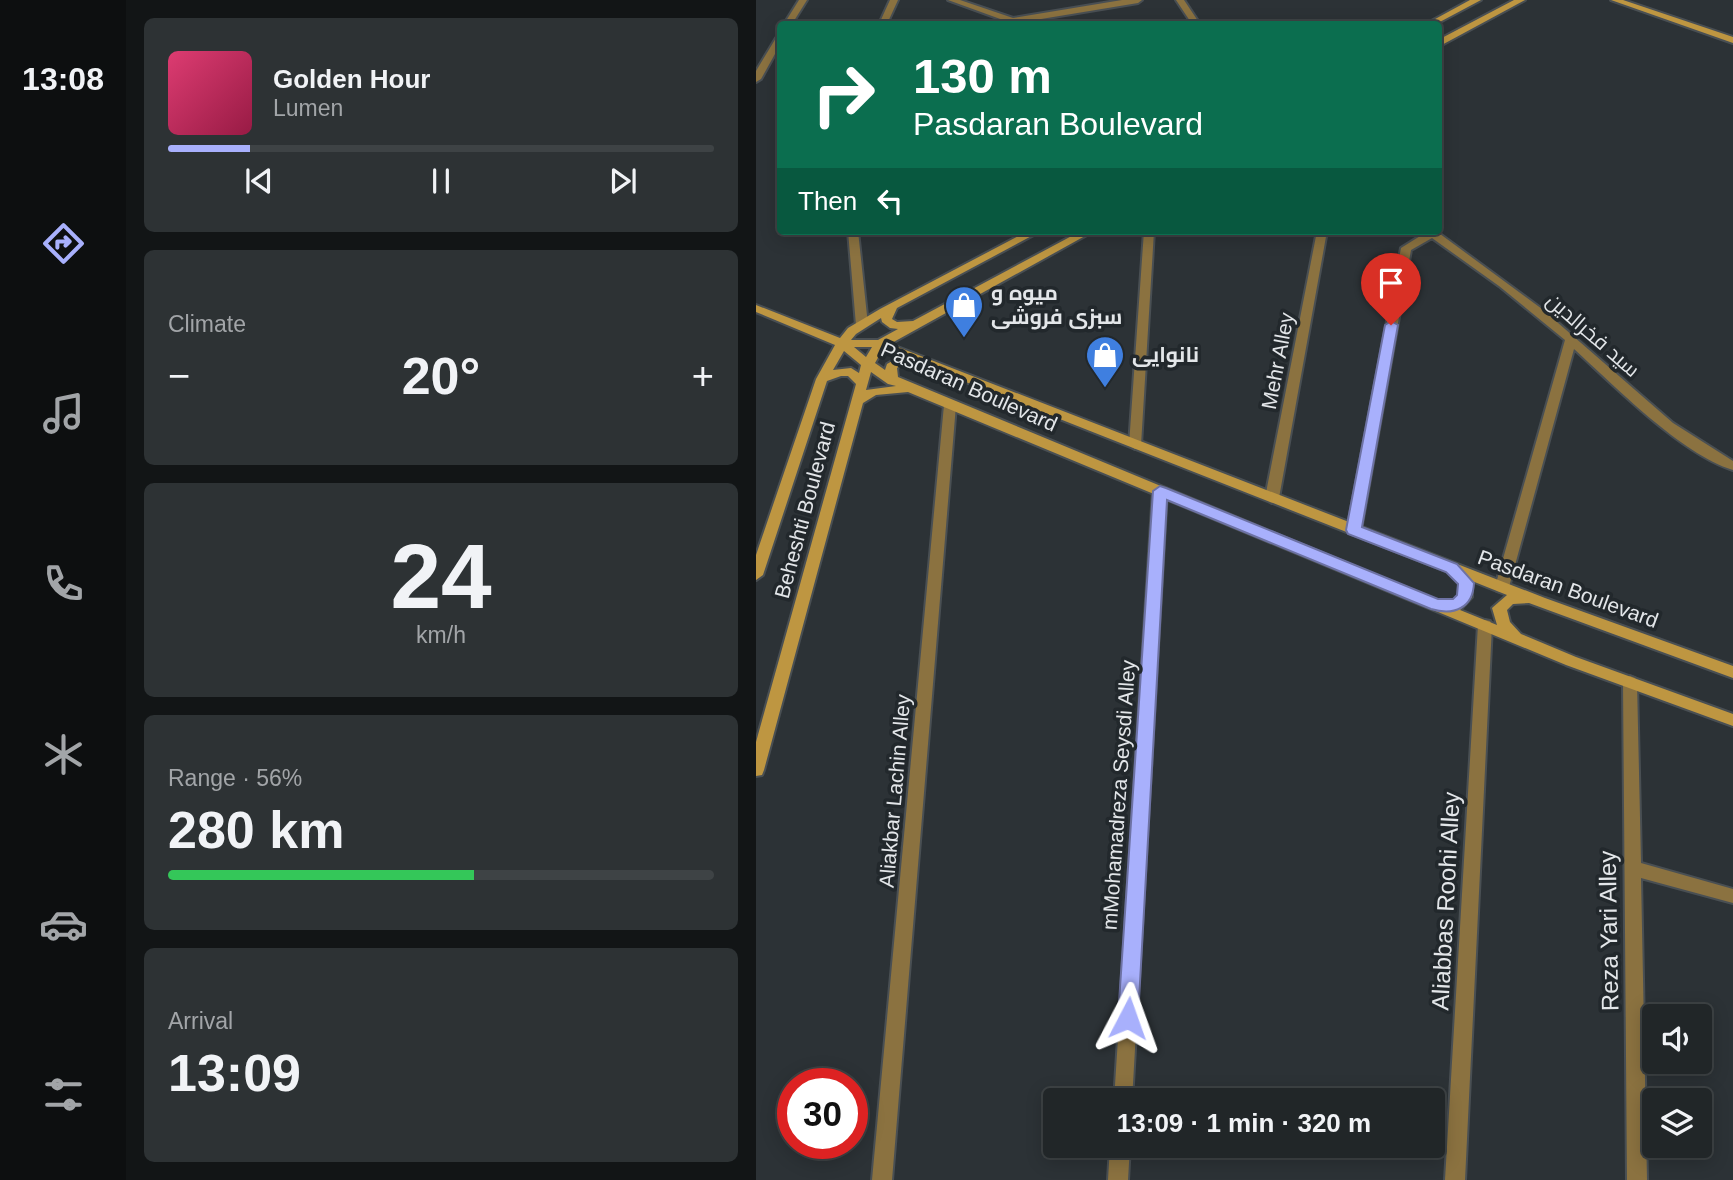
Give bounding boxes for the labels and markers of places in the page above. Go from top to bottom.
pin [1361,253,1421,325]
place label: میوه و سبزی فروشی [991,281,1122,330]
shop icon: میوه و سبزی فروشی [943,284,985,339]
shop icon: نانوایی [1084,334,1126,389]
place label: نانوایی [1132,343,1199,368]

